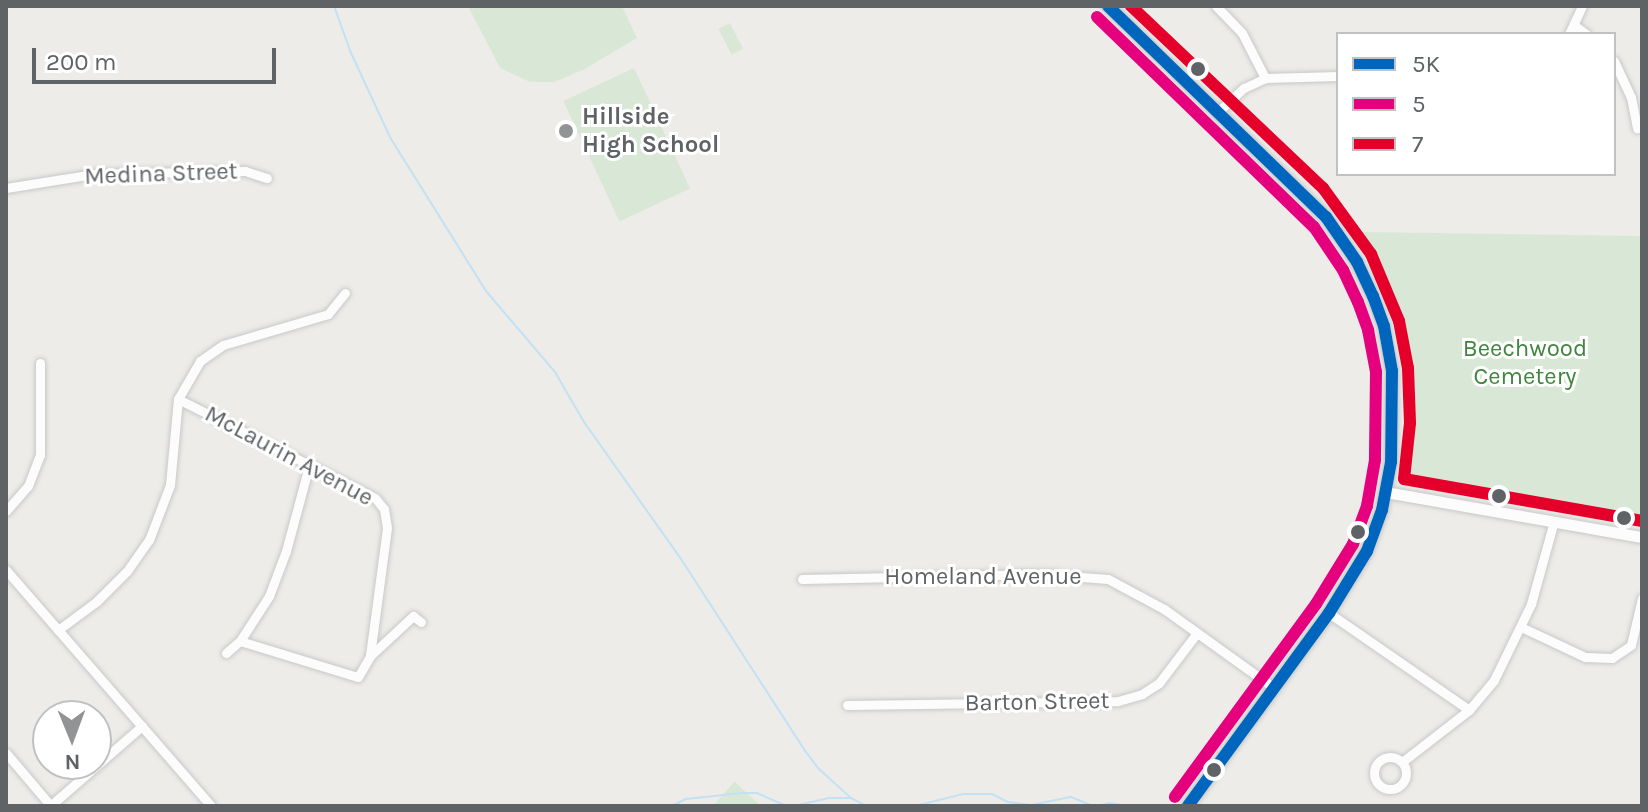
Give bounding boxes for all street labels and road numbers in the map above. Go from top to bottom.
street label: Medina Street [84,157,238,191]
street label: McLaurin Avenue [200,399,378,513]
street label: Homeland Avenue [884,563,1082,591]
street label: Barton Street [964,686,1110,718]

